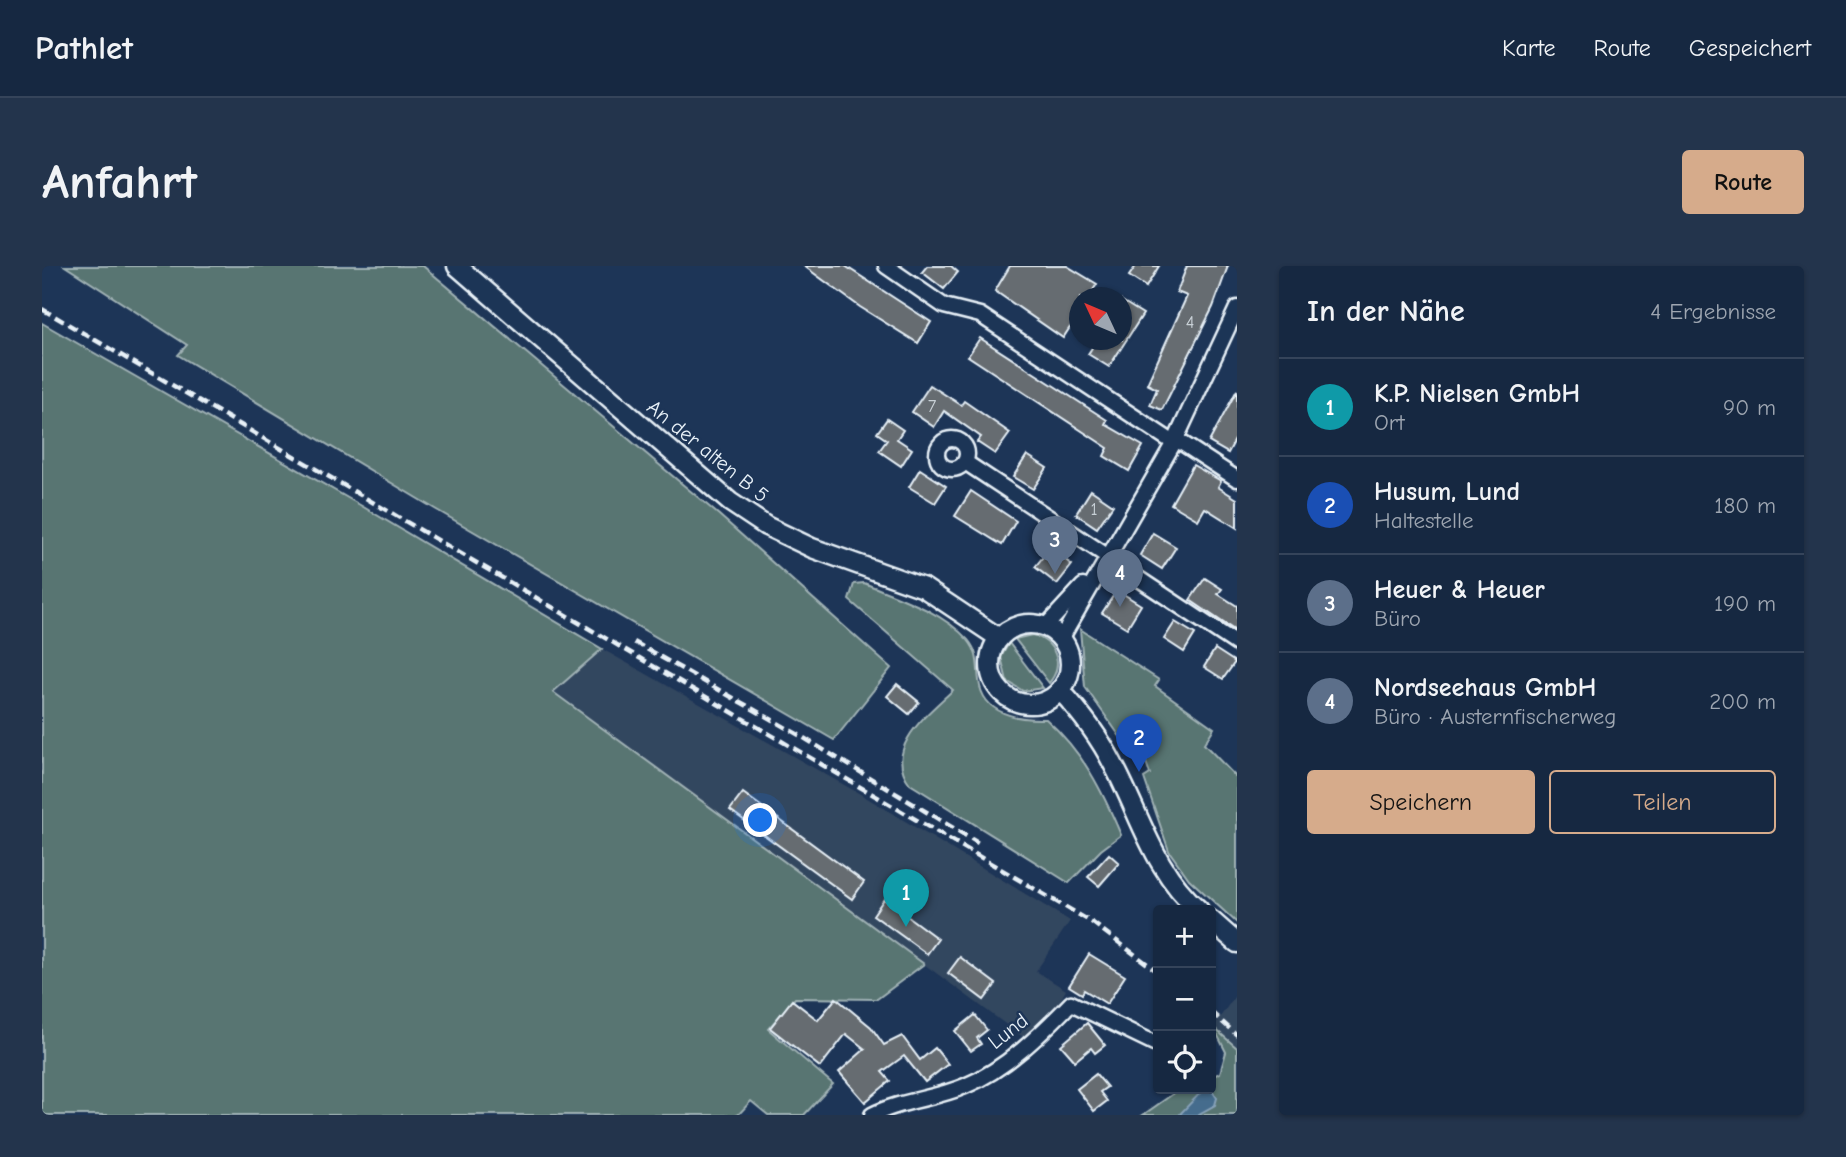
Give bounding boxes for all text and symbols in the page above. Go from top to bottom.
text: Pathlet [35,29,133,67]
text: Karte [1502,34,1556,62]
text: Route [1594,34,1651,62]
text: Gespeichert [1689,34,1811,62]
button: Route [1682,150,1804,214]
text: Anfahrt [42,154,197,210]
north arrow [1069,287,1132,350]
text: In der Nähe [1307,294,1465,329]
text: 4 Ergebnisse [1650,298,1776,325]
house number: 4 [1186,312,1194,333]
text: K.P. Nielsen GmbH [1374,379,1580,409]
text: 1 [1325,394,1335,421]
text: 90 m [1723,394,1776,421]
street label: An der alten B 5 [642,395,774,507]
house number: 7 [928,396,937,417]
text: Ort [1374,409,1405,436]
text: Husum, Lund [1374,477,1520,507]
text: 2 [1324,492,1336,519]
text: 180 m [1714,492,1776,519]
house number: 1 [1090,499,1098,520]
text: Haltestelle [1374,507,1474,534]
pin: 3 [1032,516,1078,574]
pin: 4 [1097,549,1143,607]
text: Heuer & Heuer [1374,575,1545,605]
text: 3 [1324,590,1336,617]
text: 190 m [1714,590,1776,617]
text: Büro [1374,605,1421,632]
text: Nordseehaus GmbH [1374,673,1596,703]
text: 4 [1325,688,1335,715]
text: 200 m [1709,688,1776,715]
text: Büro · Austernfischerweg [1374,703,1617,730]
pin: 2 [1116,714,1162,772]
button: Speichern [1307,770,1535,834]
button: Teilen [1549,770,1776,834]
your location [743,803,777,837]
pin: 1 [883,869,929,927]
map controls [1153,905,1216,1094]
button: + [1153,905,1216,968]
button: − [1153,968,1216,1031]
street label: Lund [983,1008,1033,1054]
button: locate [1153,1031,1216,1094]

